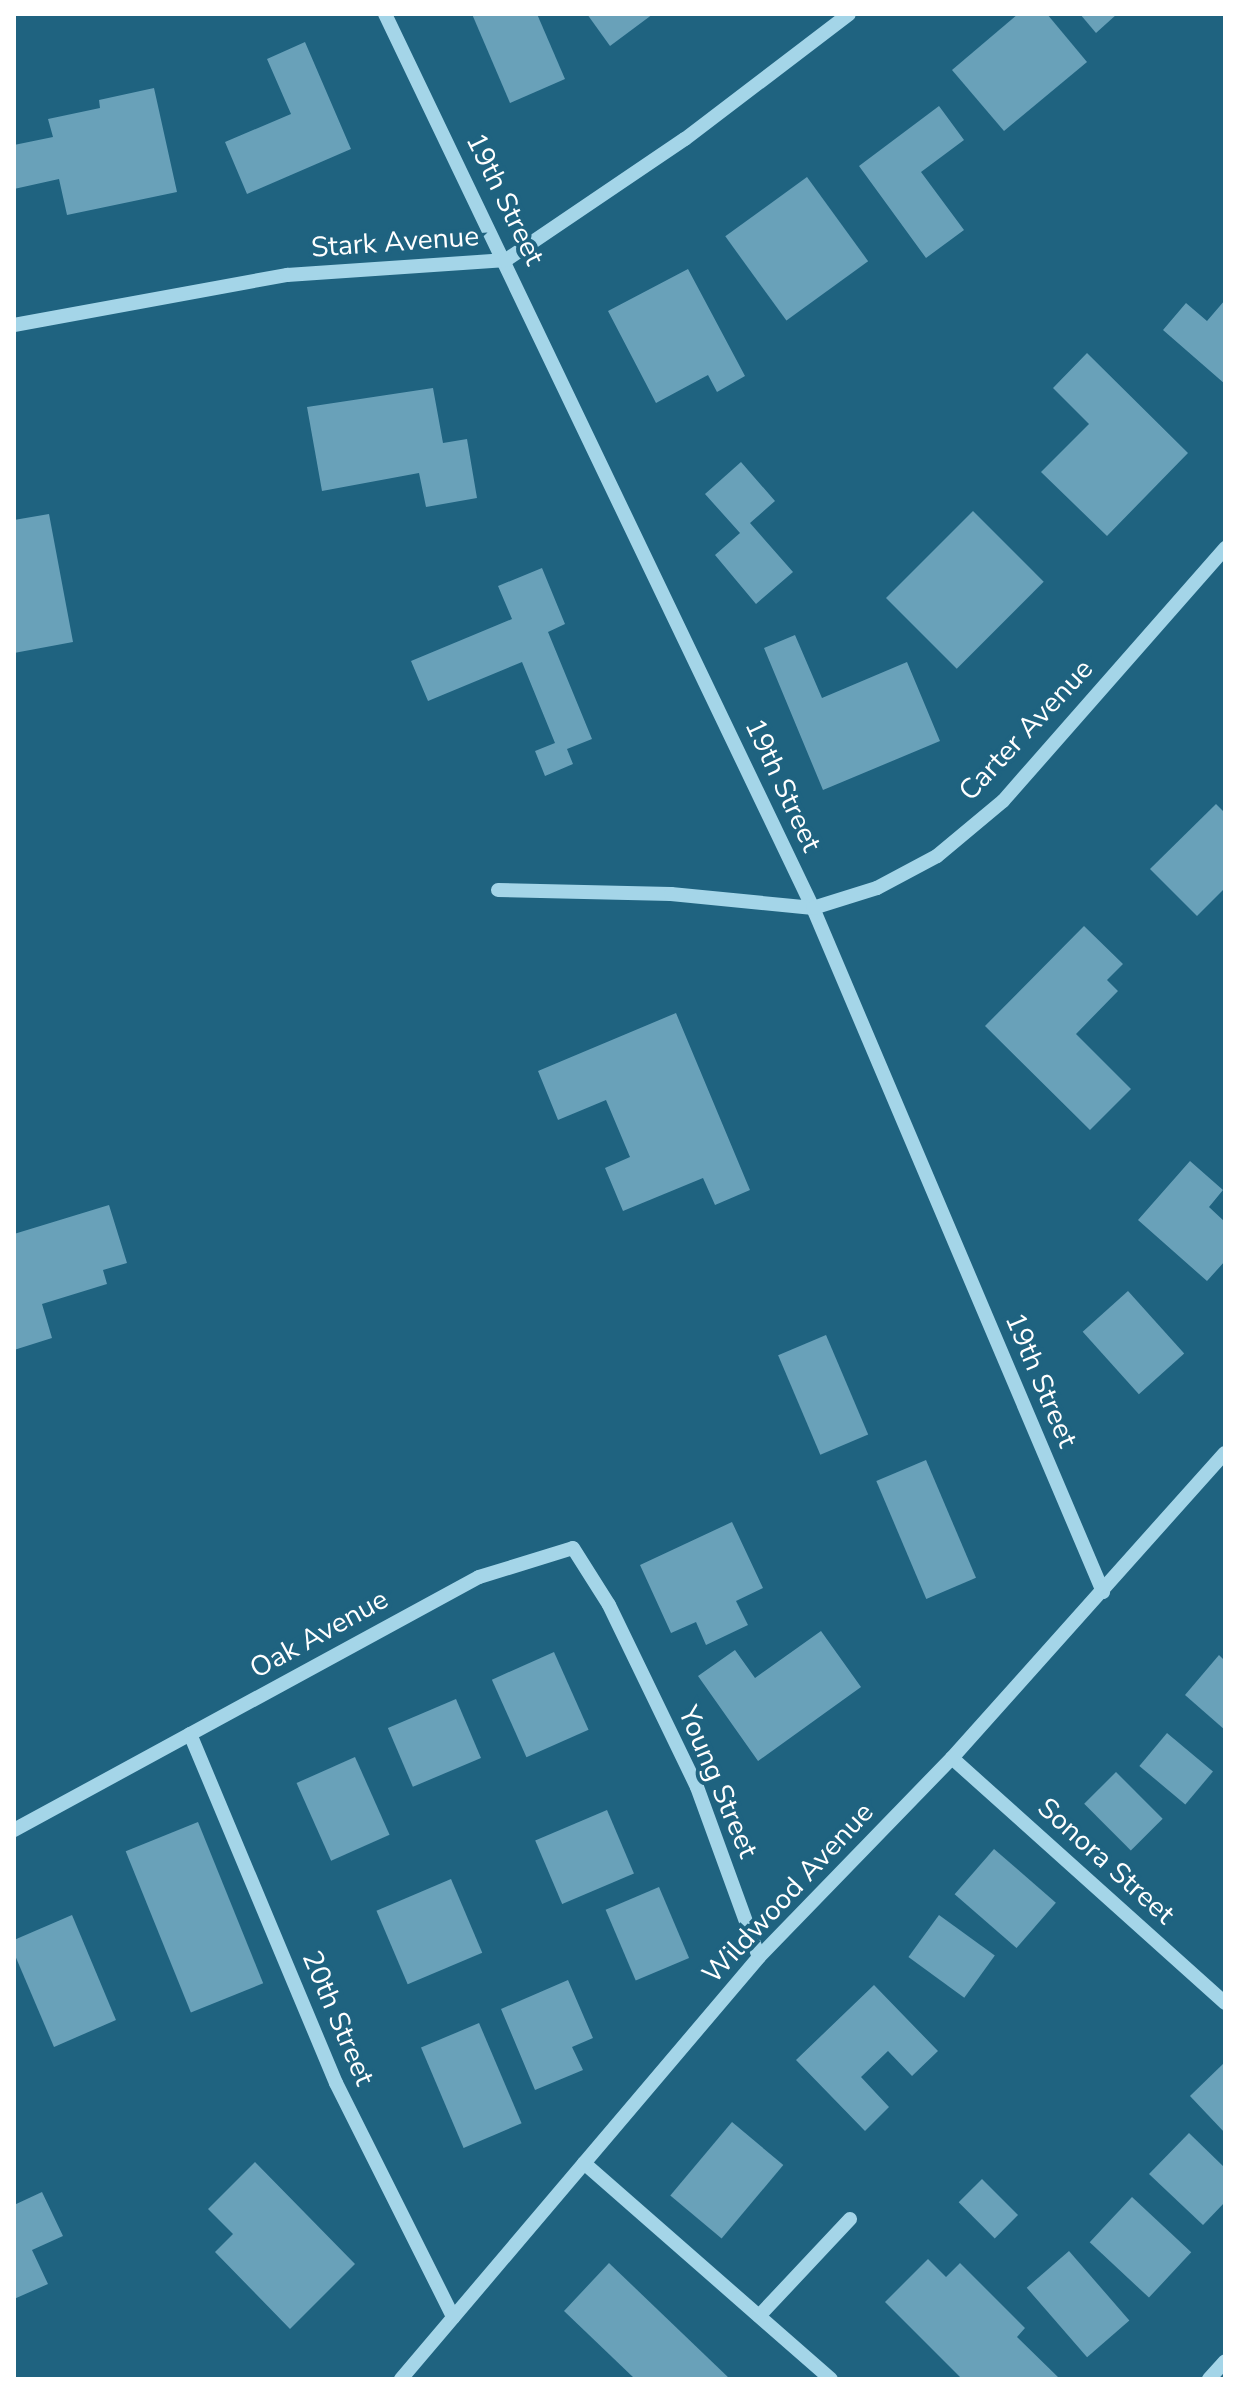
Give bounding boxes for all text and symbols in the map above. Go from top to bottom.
street label: 19th Street [459,127,551,271]
street label: Stark Avenue [310,219,480,265]
street label: Carter Avenue [952,652,1100,808]
street label: 19th Street [738,713,828,857]
street label: 19th Street [998,1308,1084,1452]
street label: Oak Avenue [244,1582,394,1686]
street label: Young Street [671,1701,765,1863]
street label: Sonora Street [1031,1791,1181,1931]
street label: Wildwood Avenue [696,1796,880,1990]
street label: 20th Street [295,1946,381,2090]

